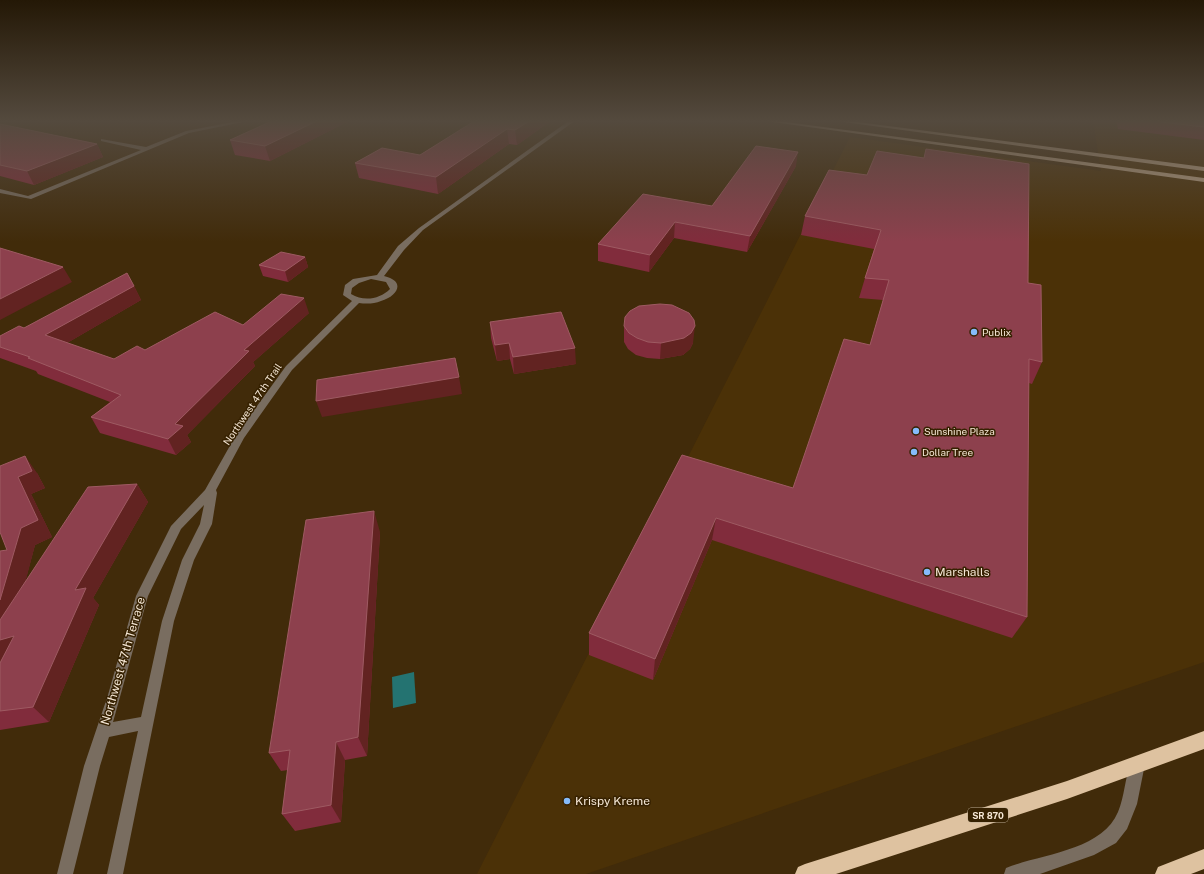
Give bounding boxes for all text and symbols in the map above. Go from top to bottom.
place label: Publix [982,326,1012,338]
marker: Publix [969,327,979,337]
street label: Northwest 47th Trail [220,361,284,447]
place label: Sunshine Plaza [924,425,995,437]
marker: Sunshine Plaza [911,426,921,436]
place label: Dollar Tree [922,446,973,458]
marker: Dollar Tree [909,447,919,457]
place label: Marshalls [935,565,989,579]
marker: Marshalls [922,567,932,577]
street label: Northwest 47th Terrace [98,595,148,727]
place label: Krispy Kreme [575,794,650,808]
marker: Krispy Kreme [562,796,572,806]
road number: SR 870 [968,808,1008,822]

